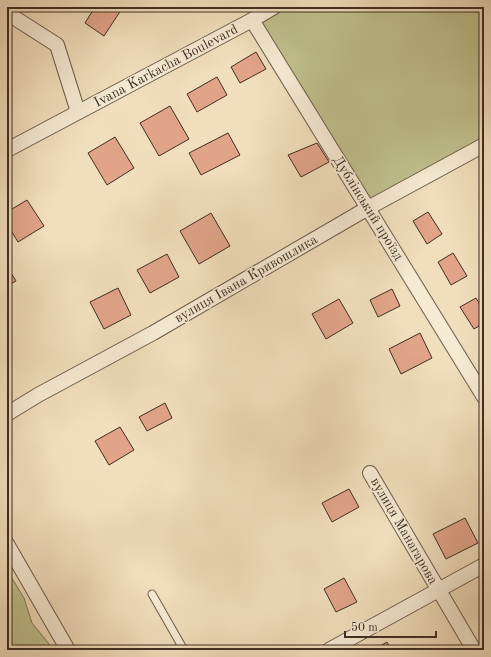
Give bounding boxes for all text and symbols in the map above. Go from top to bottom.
street label: Ivana Karkacha Boulevard [92,22,240,110]
street label: Дублінський проїзд [330,153,406,263]
street label: вулиця Івана Кривошлика [172,232,320,326]
street label: вулиця Манагарова [368,475,440,587]
scale bar [345,613,436,639]
text: 50 m [351,621,378,634]

